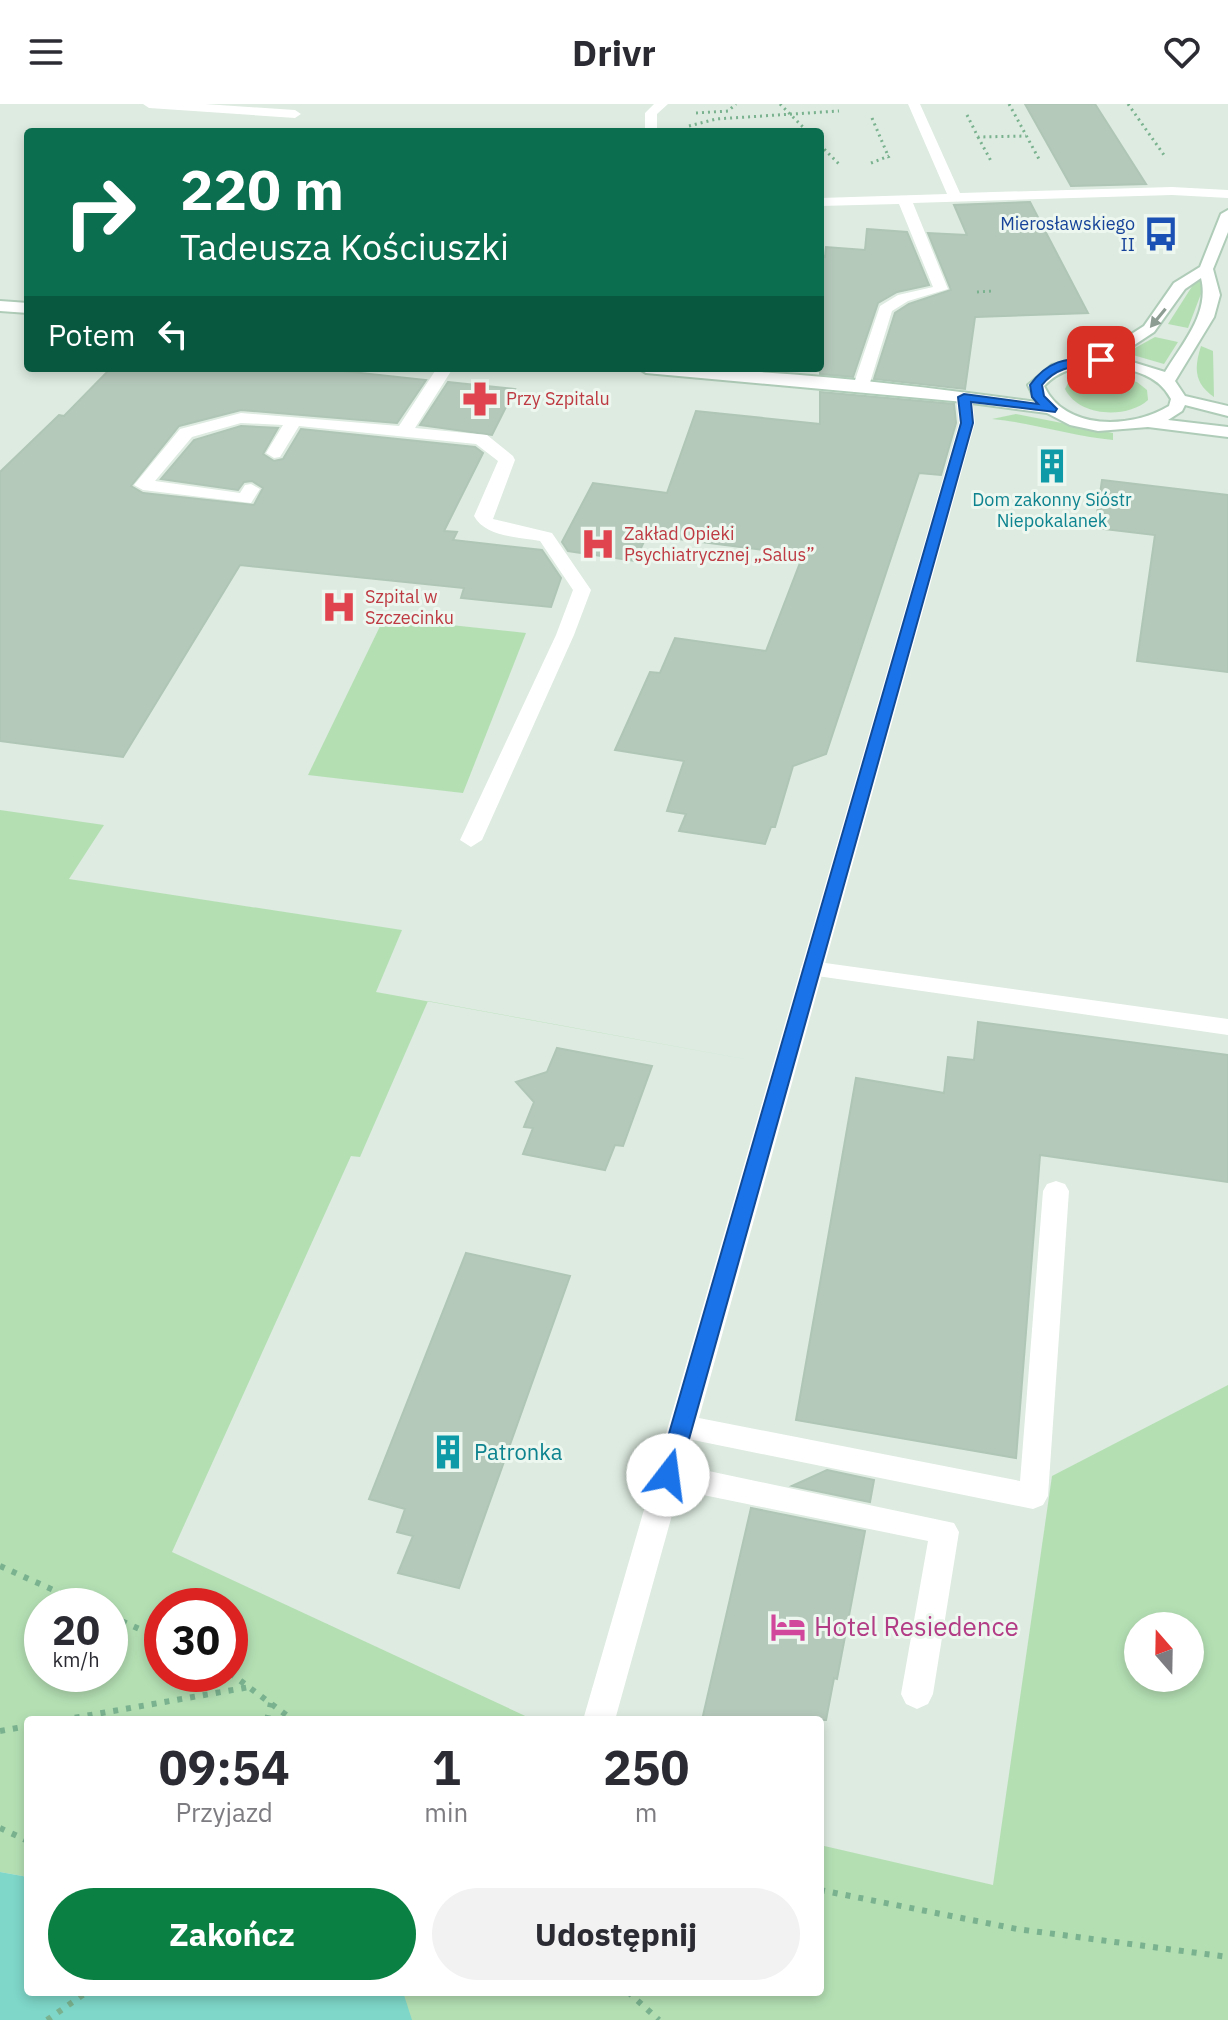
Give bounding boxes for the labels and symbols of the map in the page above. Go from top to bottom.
place label: Mierosławskiego II [1000,212,1135,256]
bus stop icon: Mierosławskiego II [1142,215,1180,253]
one-way arrow [1150,308,1166,328]
pin [1067,326,1135,394]
pharmacy icon: Przy Szpitalu [461,380,499,418]
place label: Przy Szpitalu [506,387,610,410]
building icon: Dom zakonny Sióstr Niepokalanek [1033,447,1071,485]
place label: Dom zakonny Sióstr Niepokalanek [972,488,1132,532]
place label: Zakład Opieki Psychiatrycznej „Salus” [624,522,815,566]
hospital icon: Zakład Opieki Psychiatrycznej „Salus” [579,525,617,563]
place label: Szpital w Szczecinku [365,585,454,629]
hospital icon: Szpital w Szczecinku [320,588,358,626]
building icon: Patronka [429,1433,467,1471]
position arrow [626,1433,710,1517]
place label: Patronka [474,1437,563,1466]
speed limit sign: 30 [144,1588,248,1692]
hotel icon: Hotel Resiedence [769,1608,807,1646]
place label: Hotel Resiedence [814,1609,1019,1643]
north arrow [1124,1612,1204,1692]

